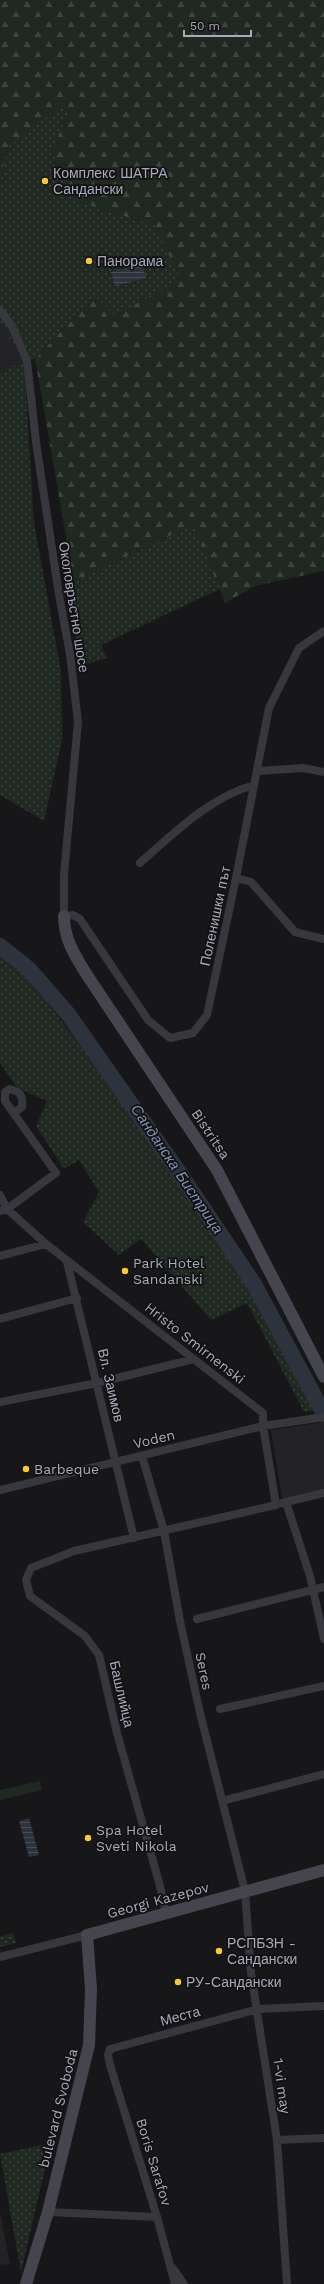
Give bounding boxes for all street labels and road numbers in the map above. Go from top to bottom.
street label: Околовръстно шосе [56,540,92,674]
street label: Поленишки път [197,864,234,967]
street label: Bistritsa [189,1106,234,1162]
street label: Hristo Smirnenski [142,1299,248,1387]
street label: Вл. Заимов [95,1347,127,1423]
street label: Voden [132,1426,176,1452]
street label: Seres [192,1651,216,1691]
street label: Башлийца [107,1659,137,1729]
street label: Georgi Kazepov [105,1879,211,1921]
street label: Места [158,2003,202,2029]
street label: bulevard Svoboda [35,2047,81,2169]
street label: 1-vi may [270,2057,294,2116]
street label: Boris Sarafov [133,2117,175,2208]

